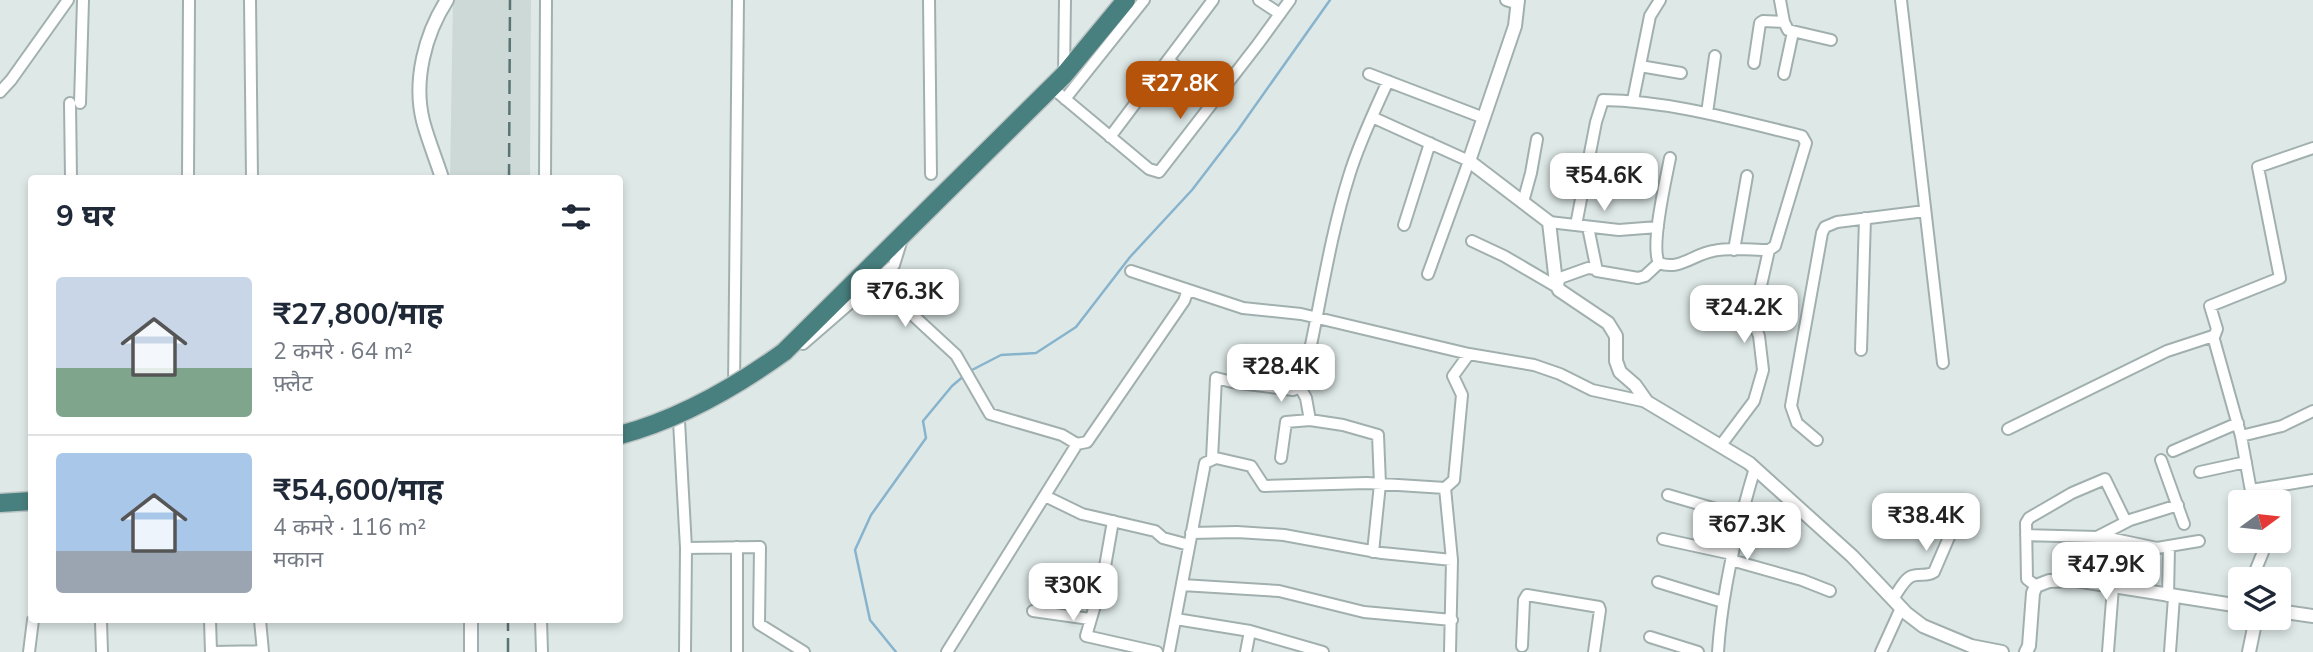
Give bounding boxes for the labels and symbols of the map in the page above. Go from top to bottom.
pin: ₹27.8K [1123,61,1237,121]
pin: ₹54.6K [1547,154,1661,213]
pin: ₹76.3K [848,270,962,329]
pin: ₹24.2K [1687,286,1801,345]
pin: ₹28.4K [1224,344,1338,404]
north arrow [2228,490,2291,553]
pin: ₹38.4K [1869,494,1983,553]
pin: ₹67.3K [1690,503,1804,562]
pin: ₹47.9K [2049,542,2163,602]
pin: ₹30K [1032,564,1114,623]

